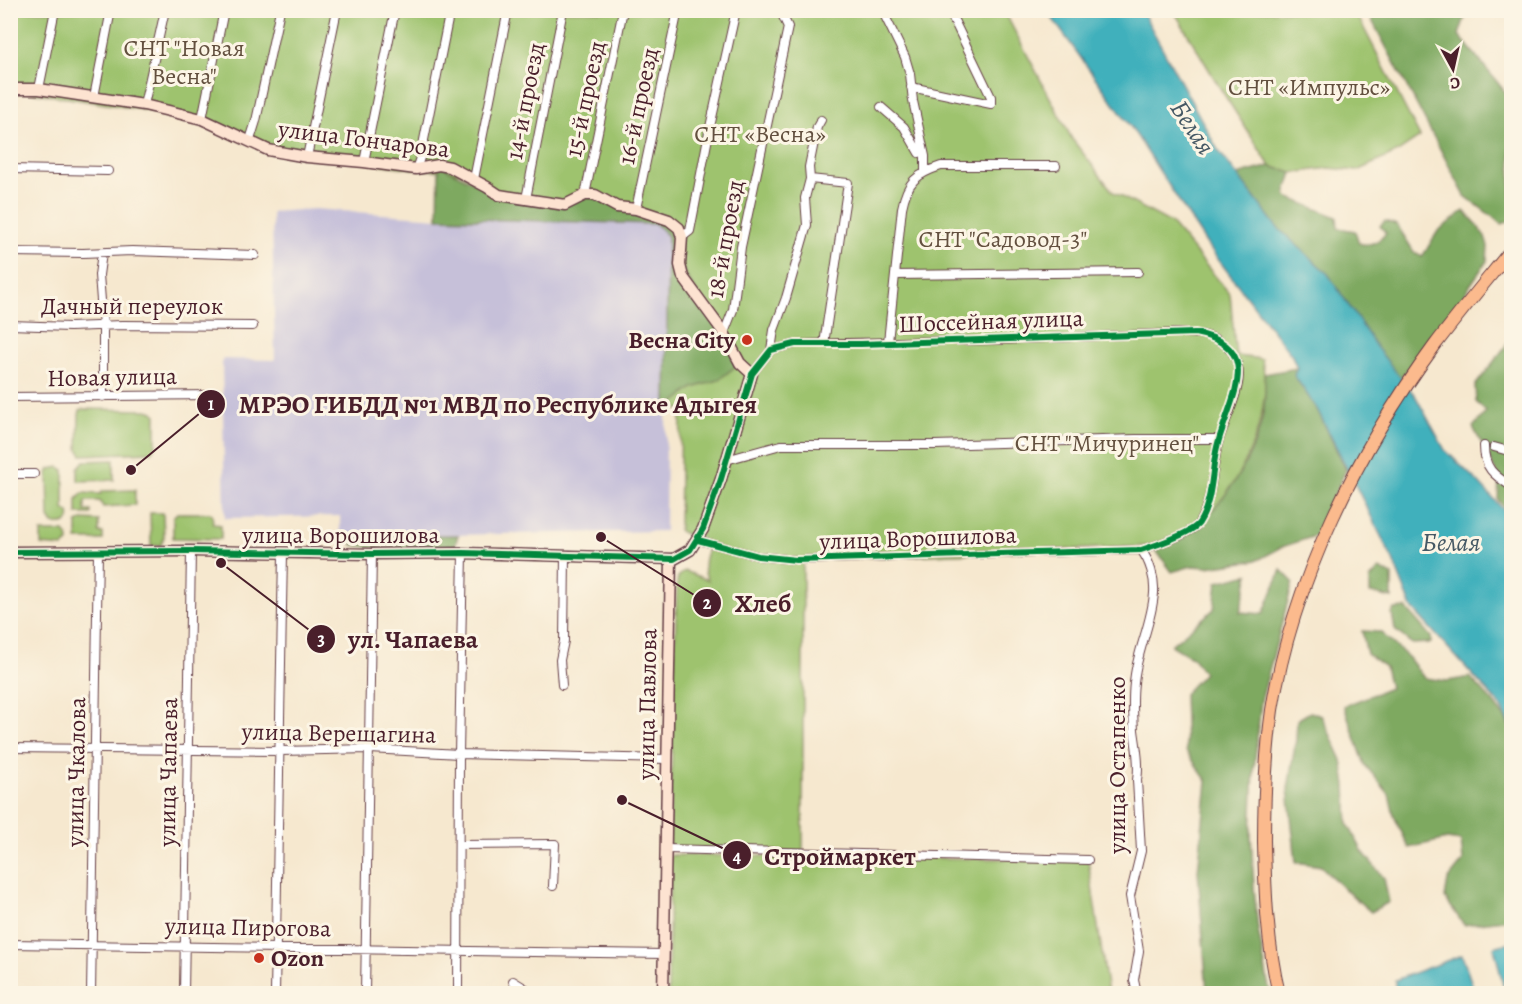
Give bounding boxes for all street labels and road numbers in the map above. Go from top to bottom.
street label: 15-й проезд [557,38,613,160]
street label: 14-й проезд [498,40,552,162]
street label: 16-й проезд [610,45,666,167]
street label: улица Гончарова [276,113,451,165]
street label: 18-й проезд [699,178,751,300]
street label: Дачный переулок [41,290,223,322]
street label: Шоссейная улица [898,302,1084,340]
street label: Новая улица [47,360,177,394]
street label: улица Ворошилова [241,519,440,551]
street label: улица Ворошилова [818,519,1017,557]
street label: улица Павлова [630,628,664,781]
street label: улица Остапенко [1101,676,1133,855]
street label: улица Чкалова [59,697,93,848]
street label: улица Чапаева [151,697,185,848]
street label: улица Верещагина [240,715,437,751]
street label: улица Пирогова [164,910,331,944]

